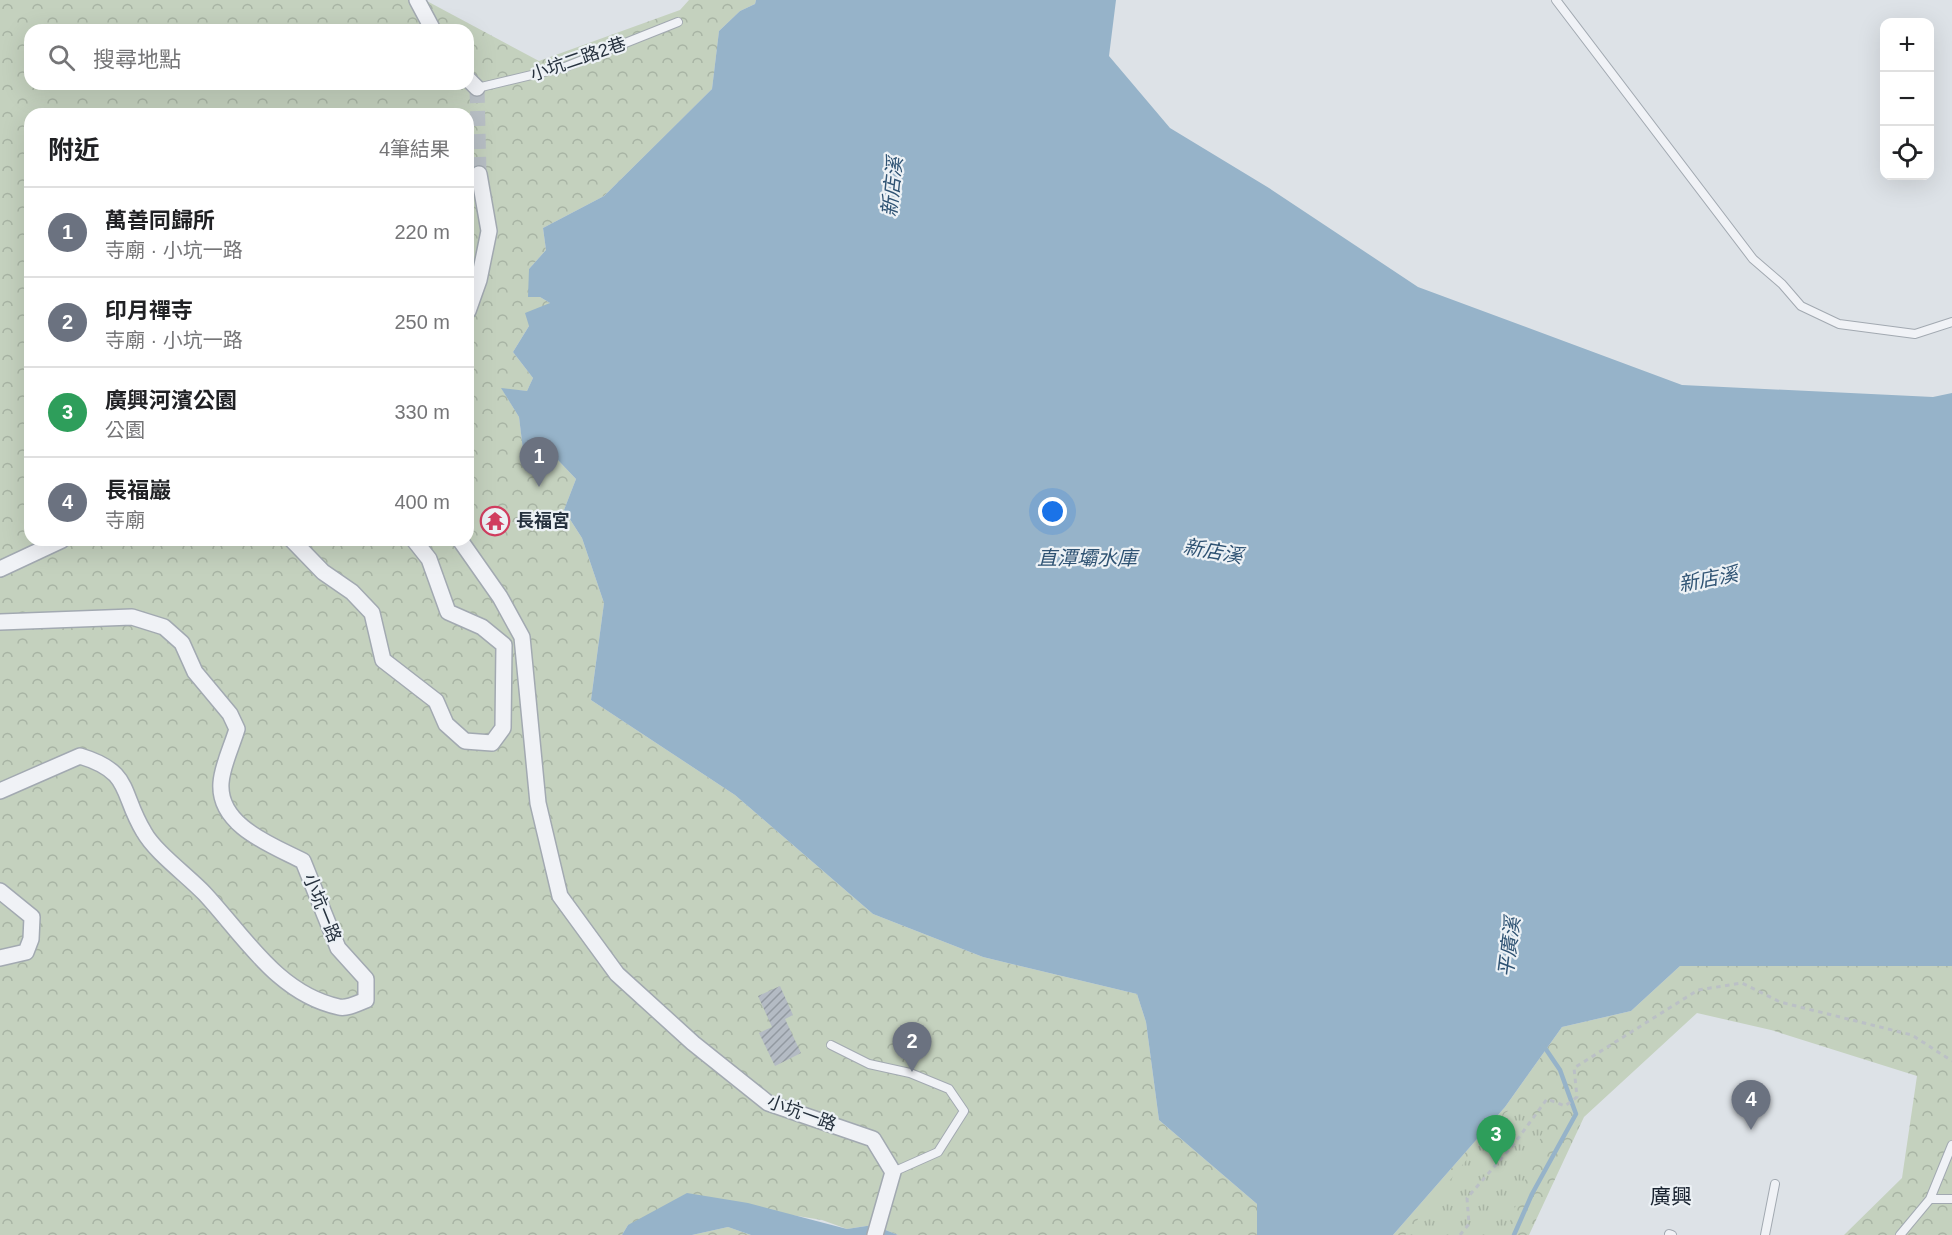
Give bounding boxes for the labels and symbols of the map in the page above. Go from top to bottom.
street label: 小坑二路2巷 [527,33,629,85]
water label: 新店溪 [878,153,906,218]
pin: 1 [520,438,558,487]
your location [1038,497,1067,526]
temple icon: 長福宮 [479,505,511,537]
place label: 長福宮 [516,511,570,531]
water label: 新店溪 [1182,535,1247,568]
water label: 直潭壩水庫 [1037,547,1140,569]
water label: 新店溪 [1676,562,1742,596]
street label: 小坑一路 [299,871,345,945]
water label: 平廣溪 [1494,913,1524,978]
pin: 2 [892,1022,932,1072]
pin: 4 [1732,1080,1770,1130]
street label: 小坑一路 [765,1091,839,1135]
pin: 3 [1476,1116,1516,1165]
district label: 廣興 [1650,1185,1692,1208]

